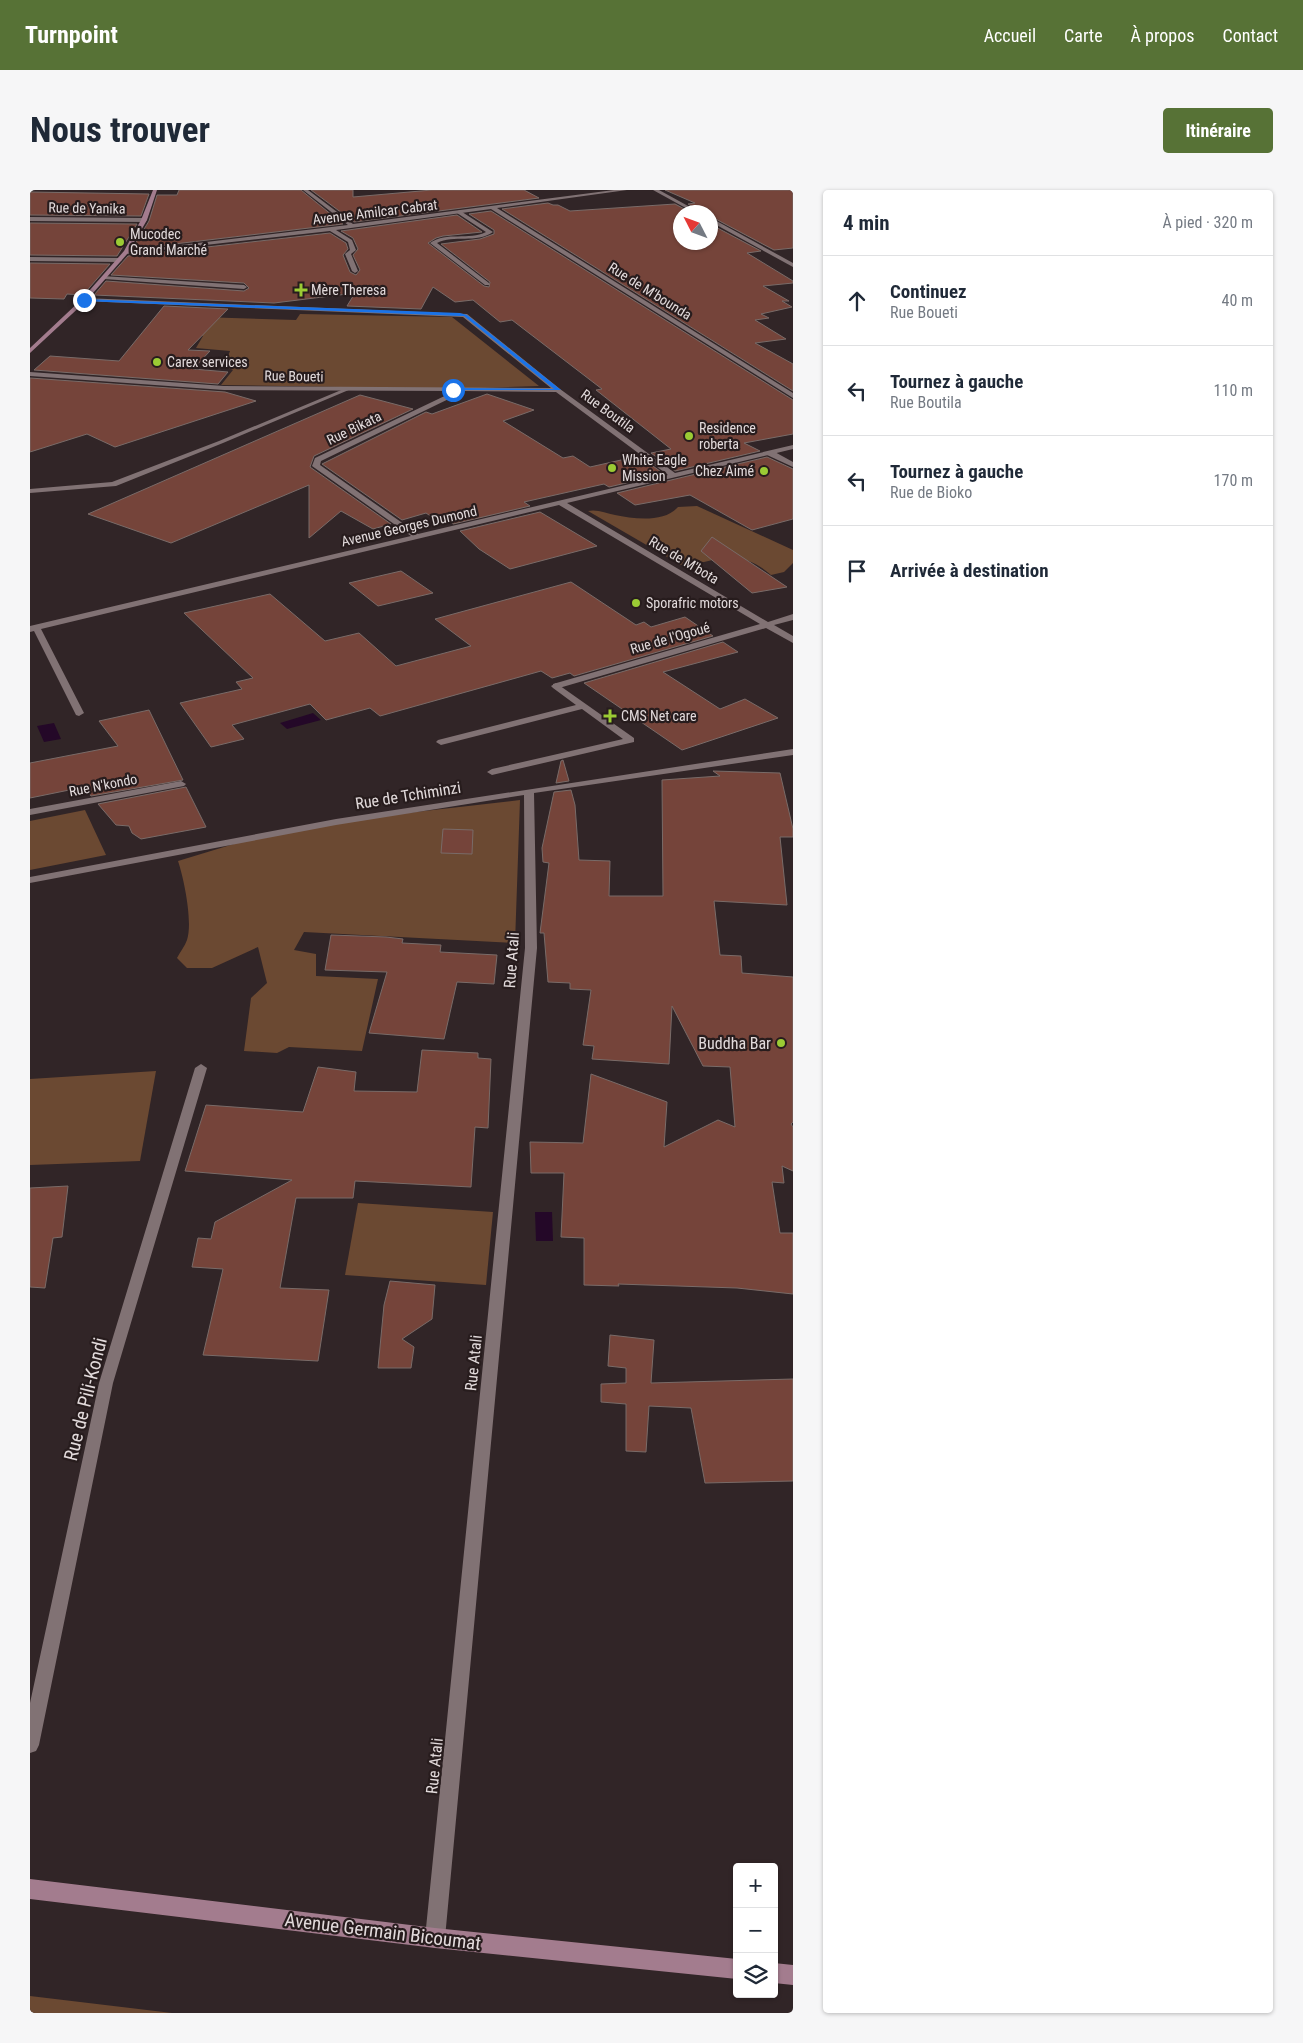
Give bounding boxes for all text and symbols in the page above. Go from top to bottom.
text: Turnpoint [25,21,118,49]
text: Accueil [984,25,1036,46]
text: Carte [1064,25,1103,46]
text: À propos [1131,25,1194,46]
text: Contact [1222,25,1278,46]
button: Itinéraire [1163,108,1273,153]
text: Nous trouver [30,110,210,151]
street label: Avenue Amilcar Cabrat [312,196,438,228]
street label: Rue de Yanika [48,199,126,217]
north arrow [673,205,718,250]
text: 4 min [843,211,890,235]
text: À pied · 320 m [1162,213,1253,232]
place label: Mucodec Grand Marché [130,226,208,258]
marker: Mucodec Grand Marché [114,236,126,248]
street label: Rue de M'bounda [606,259,694,323]
text: Continuez [890,280,967,303]
place label: Mère Theresa [311,282,386,298]
marker: Mère Theresa [295,284,307,296]
icon: ahead [843,287,871,315]
route end [73,289,96,312]
text: 40 m [1221,291,1253,310]
text: Rue Boueti [890,303,958,322]
place label: Carex services [167,354,248,370]
marker: Carex services [151,356,163,368]
street label: Rue Boueti [264,367,324,385]
text: Tournez à gauche [890,370,1023,393]
icon: left [843,377,871,405]
route start [442,379,465,402]
text: 110 m [1214,381,1253,400]
street label: Rue Boutila [578,386,638,436]
text: Rue Boutila [890,393,962,412]
street label: Rue Bikata [324,408,384,448]
place label: Residence roberta [699,420,756,452]
marker: Residence roberta [683,430,695,442]
place label: White Eagle Mission [622,452,687,484]
text: Tournez à gauche [890,460,1023,483]
marker: White Eagle Mission [606,462,618,474]
place label: Chez Aimé [695,463,754,479]
marker: Chez Aimé [758,465,770,477]
icon: left [843,467,871,495]
text: 170 m [1214,471,1253,490]
text: Rue de Bioko [890,483,972,502]
street label: Avenue Georges Dumond [340,503,478,549]
street label: Rue de M'bota [646,533,722,587]
icon: arrive [843,557,871,585]
text: Arrivée à destination [890,559,1049,582]
place label: Sporafric motors [646,595,739,611]
marker: Sporafric motors [630,597,642,609]
street label: Rue de l'Ogoué [628,619,712,657]
place label: CMS Net care [621,708,697,724]
marker: CMS Net care [603,709,617,723]
street label: Rue N'kondo [68,771,138,799]
street label: Rue de Tchiminzi [354,778,462,813]
street label: Rue Atali [500,931,523,989]
place label: Buddha Bar [698,1034,771,1053]
marker: Buddha Bar [775,1037,787,1049]
street label: Rue Atali [461,1334,486,1392]
street label: Rue de Pili-Kondi [59,1335,112,1463]
street label: Rue Atali [422,1737,447,1795]
map controls [733,1863,778,1998]
button: + [733,1863,778,1908]
street label: Avenue Germain Bicoumat [283,1908,482,1955]
button: − [733,1908,778,1953]
button: layers [733,1953,778,1998]

